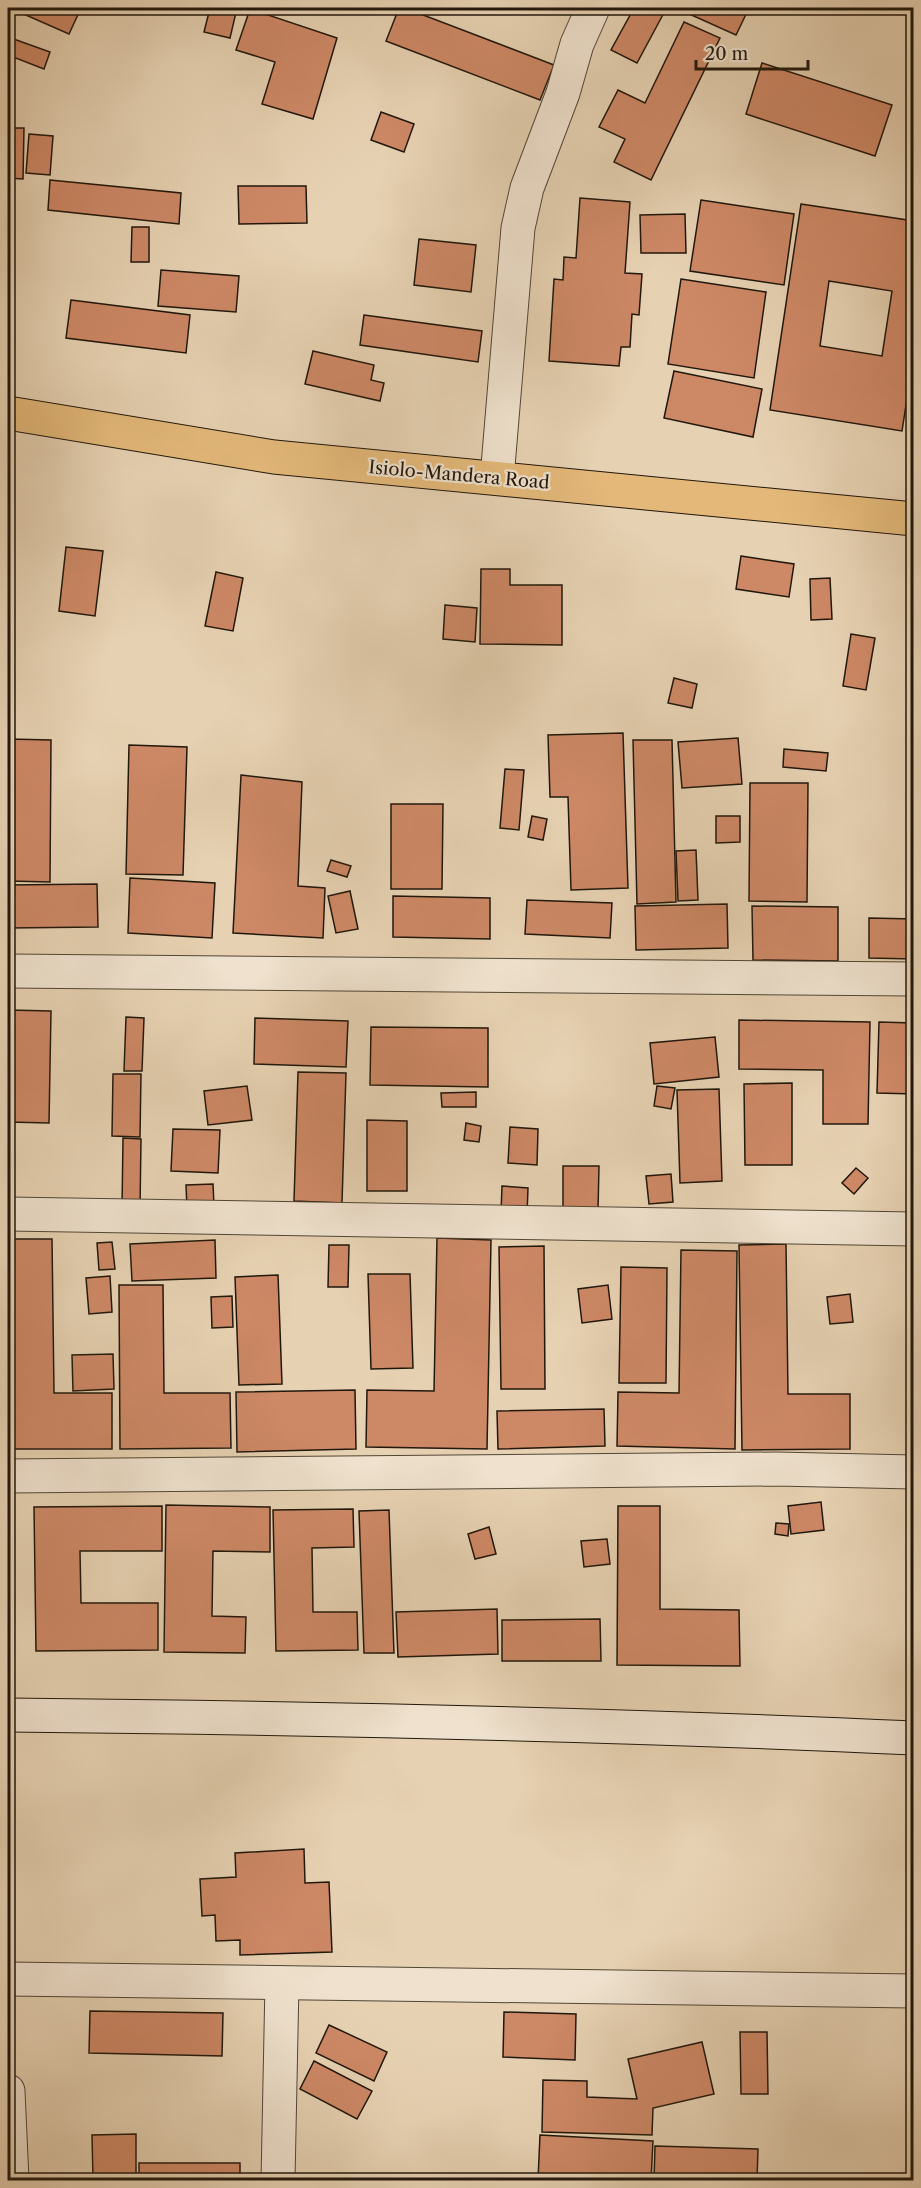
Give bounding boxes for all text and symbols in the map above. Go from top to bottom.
scale bar [696,33,808,71]
text: 20 m [705,43,749,65]
street label: Isiolo-Mandera Road [368,456,550,494]

